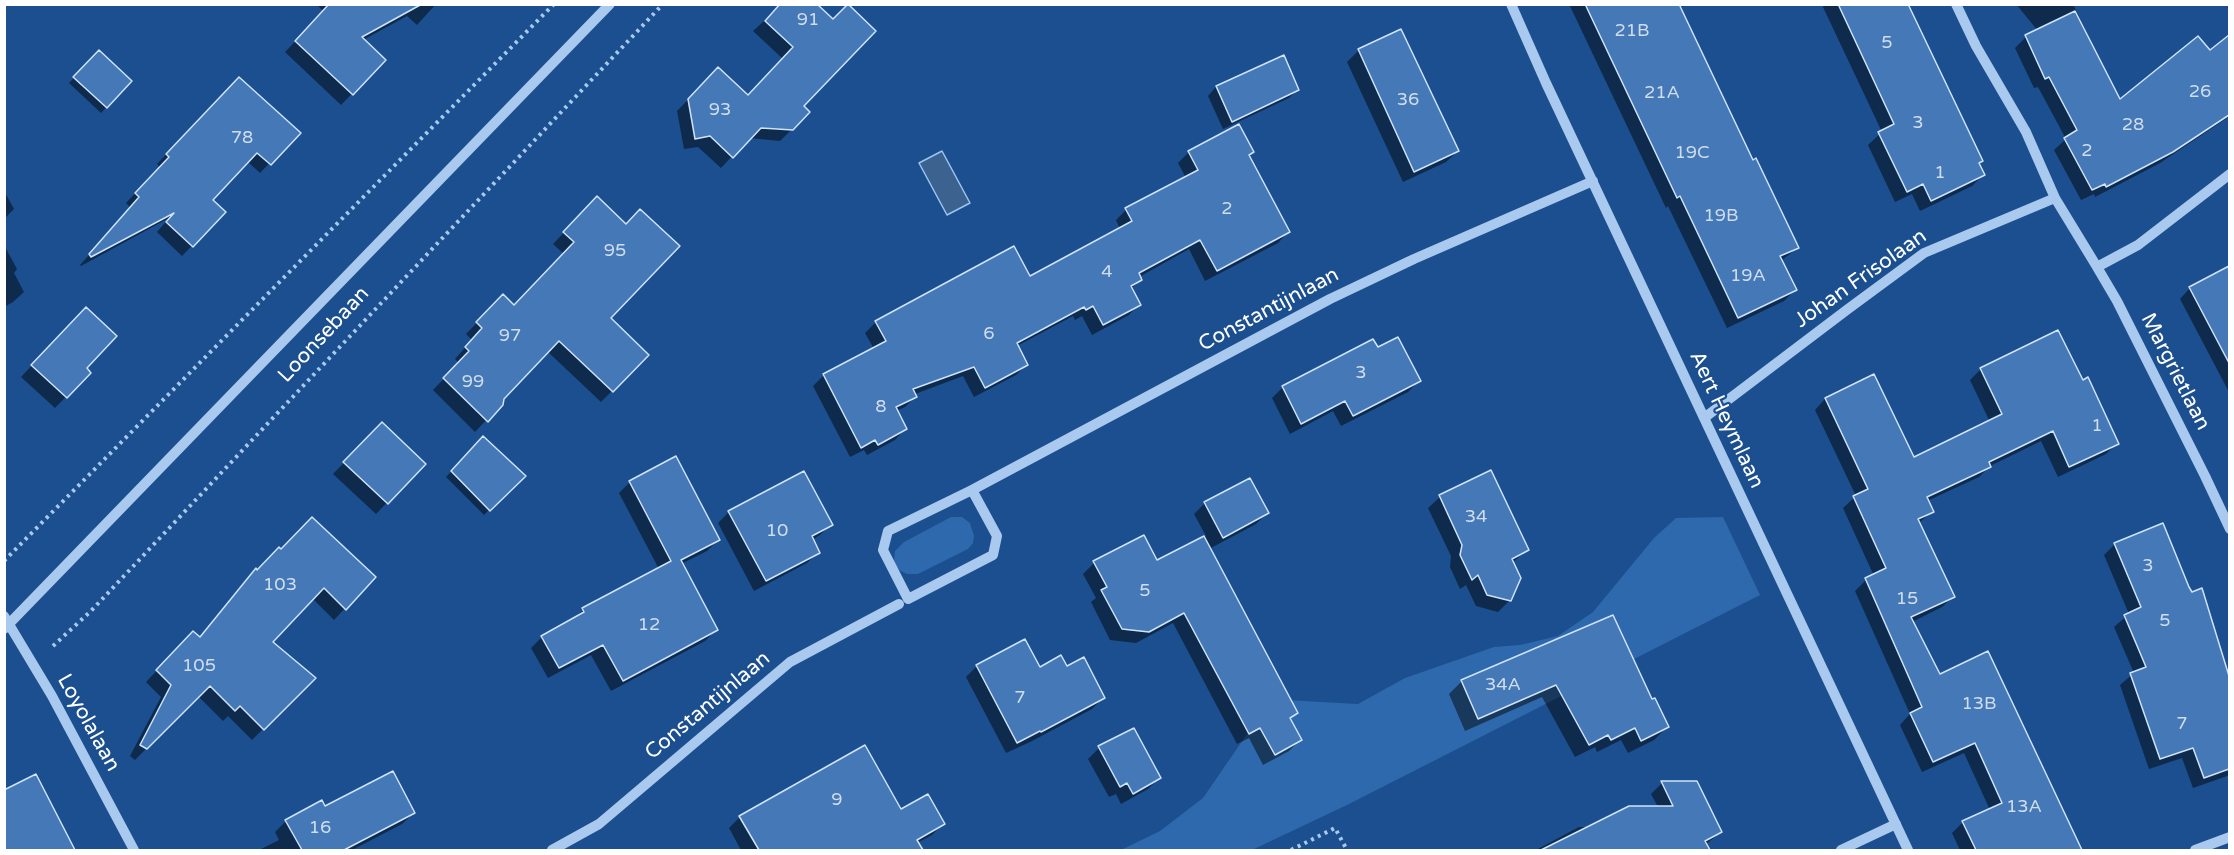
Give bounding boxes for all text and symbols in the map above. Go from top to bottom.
house number: 91 [797,9,819,31]
house number: 21B [1614,20,1650,42]
house number: 5 [1881,32,1893,54]
house number: 26 [2189,81,2211,103]
house number: 21A [1644,82,1680,104]
house number: 36 [1397,89,1419,111]
house number: 93 [709,99,731,121]
house number: 3 [1912,112,1924,134]
house number: 28 [2122,114,2144,136]
house number: 78 [231,127,253,149]
house number: 2 [2081,140,2093,162]
house number: 19C [1674,142,1710,164]
house number: 1 [1934,162,1946,184]
house number: 2 [1221,198,1233,220]
house number: 19B [1703,205,1739,227]
street label: Johan Frisolaan [1790,224,1932,334]
house number: 95 [604,240,626,262]
house number: 4 [1101,261,1113,283]
street label: Constantijnlaan [1195,262,1343,358]
house number: 19A [1730,265,1766,287]
street label: Loonsebaan [273,282,375,388]
street label: Margrietlaan [2135,309,2215,435]
house number: 6 [983,323,995,345]
house number: 97 [499,325,521,347]
street label: Aert Heymlaan [1683,347,1769,493]
house number: 3 [1355,362,1367,384]
house number: 99 [462,371,484,393]
house number: 8 [875,396,887,418]
house number: 1 [2091,415,2103,437]
house number: 34 [1465,506,1487,528]
house number: 10 [766,520,788,542]
house number: 3 [2142,555,2154,577]
house number: 103 [263,574,297,596]
house number: 5 [1139,580,1151,602]
house number: 15 [1896,588,1918,610]
house number: 5 [2159,610,2171,632]
house number: 12 [638,614,660,636]
street label: Constantijnlaan [640,646,776,766]
house number: 105 [182,655,216,677]
street label: Loyolalaan [51,670,125,776]
house number: 34A [1485,674,1521,696]
house number: 7 [1014,687,1026,709]
house number: 13B [1961,693,1997,715]
house number: 7 [2176,713,2188,735]
house number: 9 [831,789,843,811]
house number: 13A [2006,796,2042,818]
house number: 16 [309,817,331,839]

